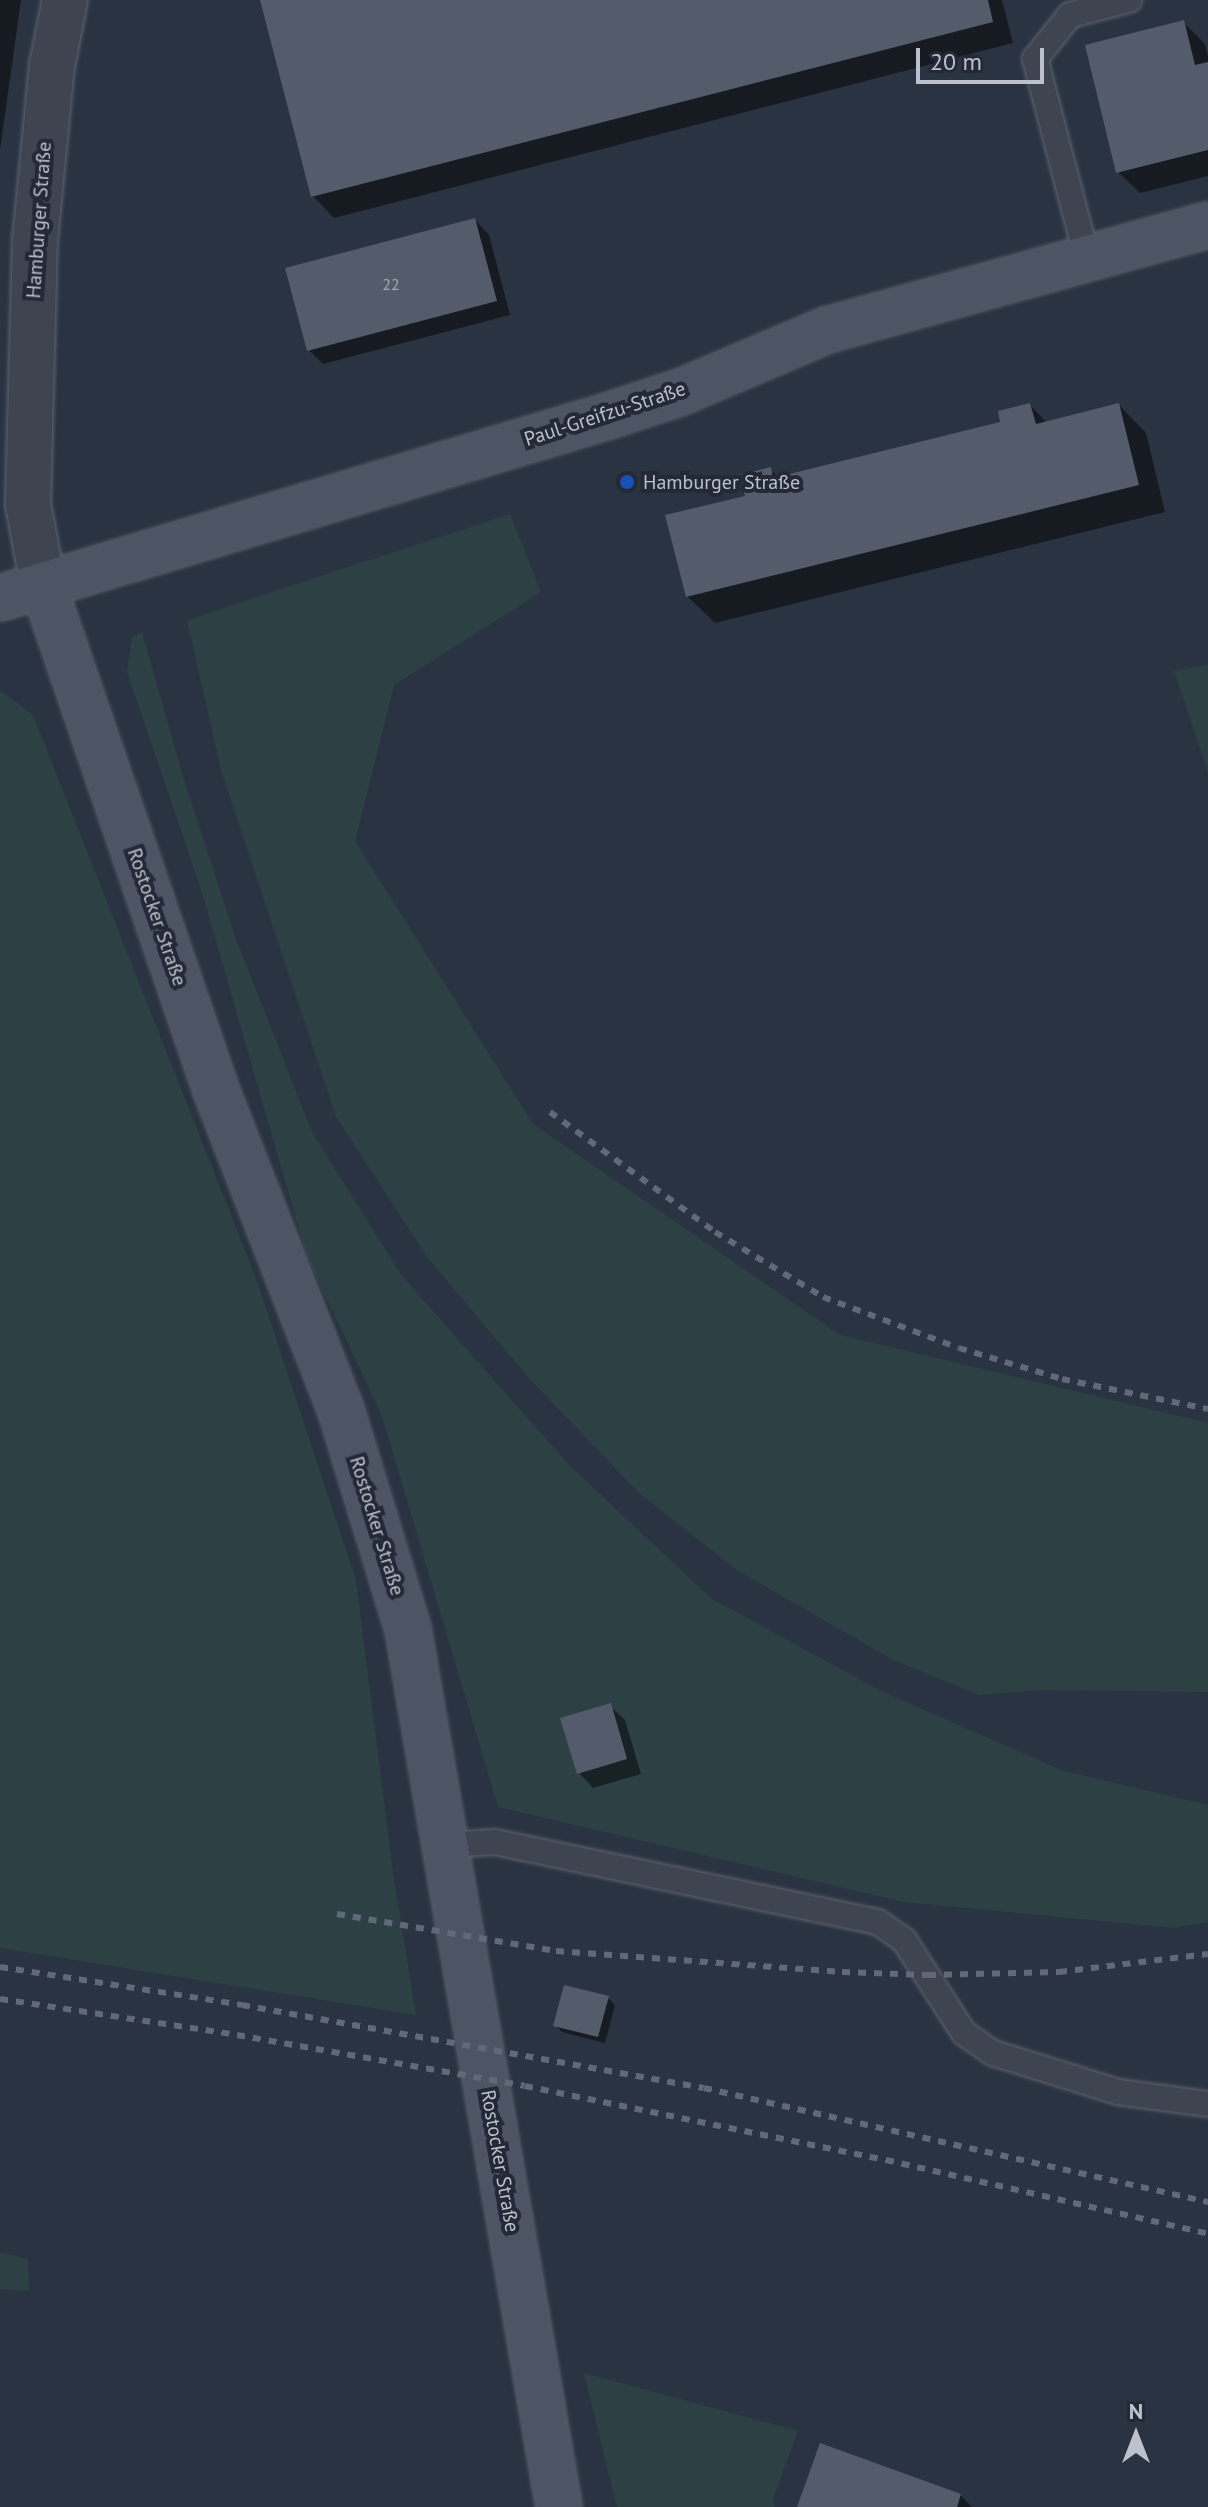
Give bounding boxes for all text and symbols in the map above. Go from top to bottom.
scale bar [920,32,1048,82]
text: 20 m [930,46,982,77]
street label: Hamburger Straße [22,141,56,299]
house number: 22 [382,274,400,294]
street label: Paul-Greifzu-Straße [521,377,689,451]
place label: Hamburger Straße [643,470,800,494]
marker: Hamburger Straße [618,473,636,491]
street label: Rostocker Straße [122,845,192,989]
street label: Rostocker Straße [344,1454,410,1598]
street label: Rostocker Straße [476,2088,524,2234]
north arrow [1096,2395,1176,2475]
text: N [1129,2397,1143,2425]

